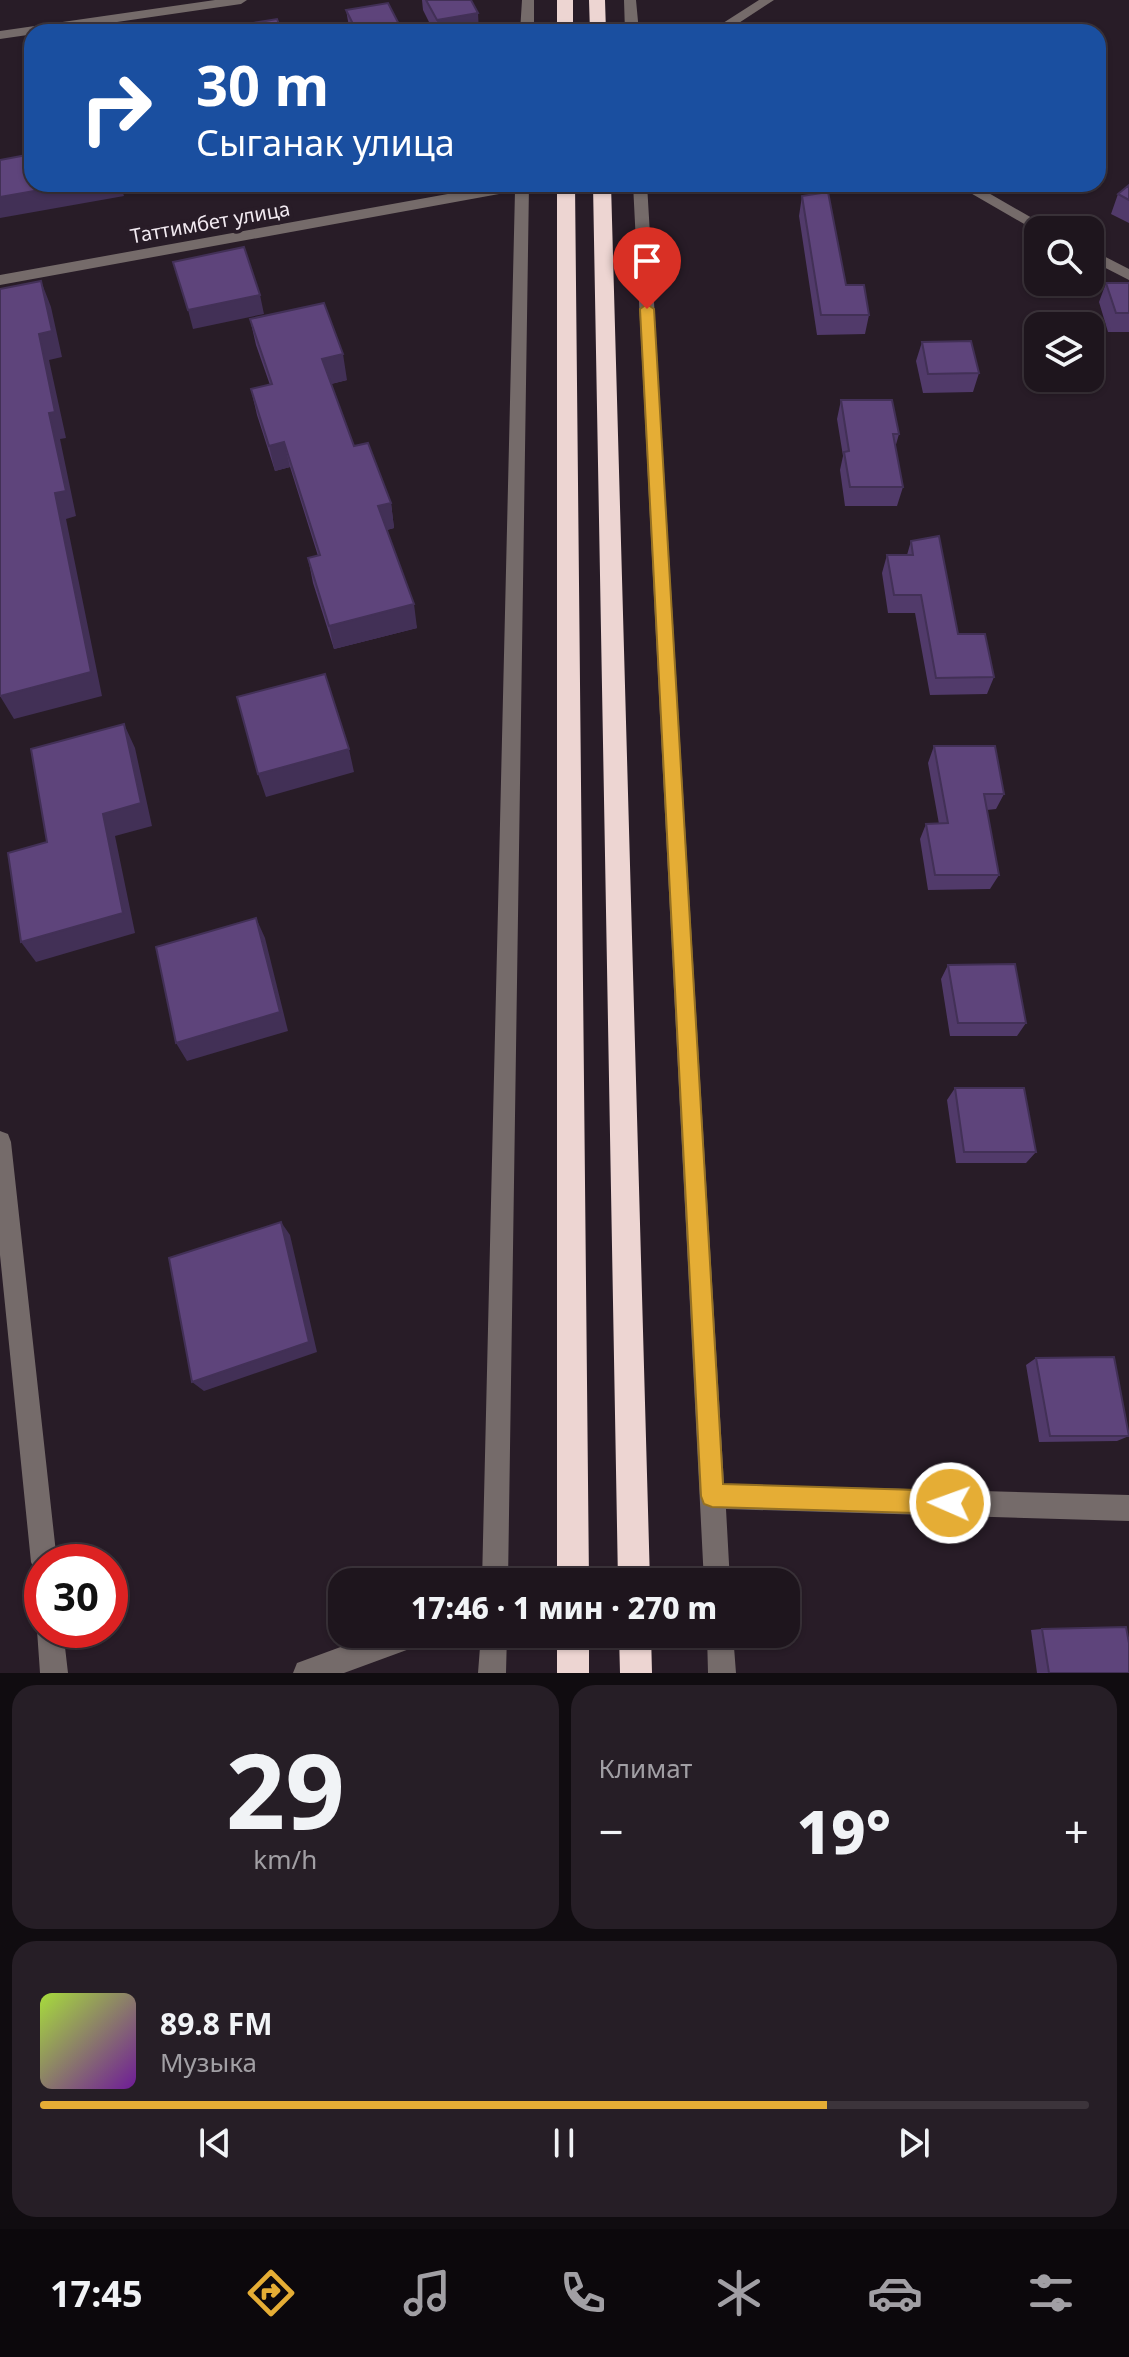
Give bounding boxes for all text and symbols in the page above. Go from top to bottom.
text: 30 m [196,46,329,122]
icon: right [64,56,168,160]
text: Сыганак улица [196,118,455,167]
street label: Таттимбет улица [128,195,292,249]
map controls [1024,216,1104,392]
button: search [1024,216,1104,296]
pin [613,227,681,309]
icon: arrive [625,239,669,283]
button: layers [1024,312,1104,392]
position arrow [908,1461,992,1545]
speed limit sign: 30 [24,1544,128,1648]
text: 17:46 · 1 мин · 270 m [411,1587,717,1628]
text: 29 [226,1718,345,1859]
text: Климат [599,1750,692,1786]
text: 19° [796,1790,891,1872]
text: − [599,1801,624,1861]
text: + [1064,1801,1089,1861]
text: km/h [253,1841,317,1877]
text: 89.8 FM [160,2003,272,2044]
text: Музыка [160,2044,257,2080]
icon: previous [193,2121,237,2165]
icon: pause [542,2121,586,2165]
icon: next [892,2121,936,2165]
icon: directions [243,2265,299,2321]
icon: music [399,2265,455,2321]
icon: phone [555,2265,611,2321]
icon: climate [711,2265,767,2321]
icon: car [867,2265,923,2321]
icon: filters [1023,2265,1079,2321]
text: 17:45 [50,2269,143,2318]

